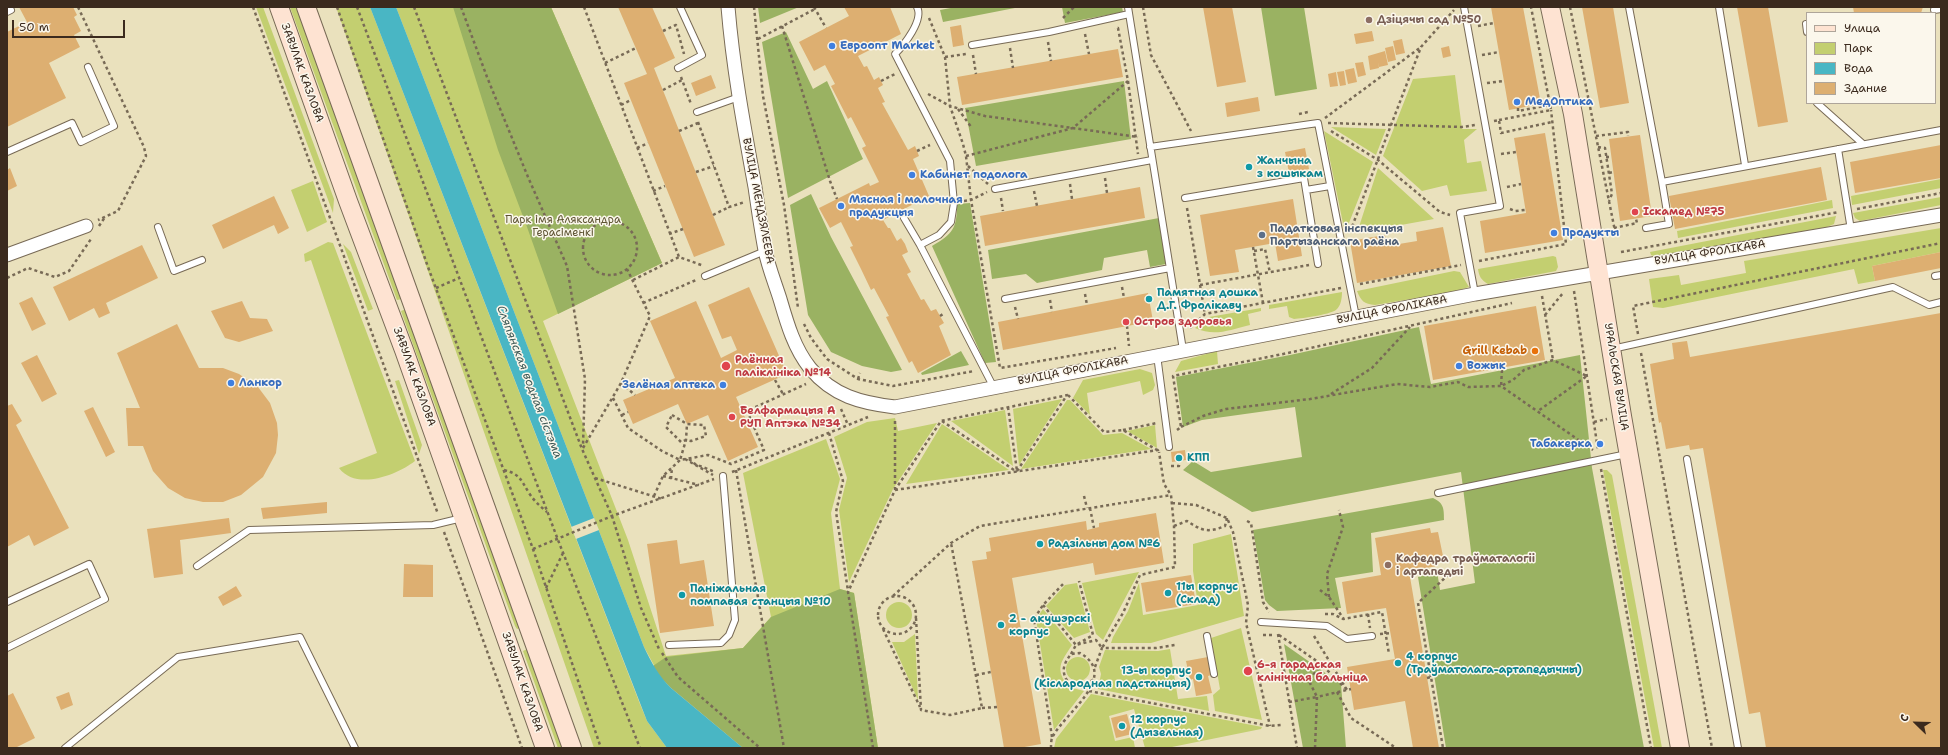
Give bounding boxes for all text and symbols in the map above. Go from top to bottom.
scale bar [14,12,127,38]
legend [1806,12,1936,104]
place label: Дзіцячы сад №50 [1377,13,1481,27]
marker: Дзіцячы сад №50 [1364,15,1374,25]
text: 50 m [19,19,49,35]
text: Улица [1844,20,1880,36]
street label: ЗАВУЛАК КАЗЛОВА [278,22,326,124]
place label: Евроопт Market [840,39,935,53]
text: Парк [1844,40,1872,56]
marker: Евроопт Market [827,41,837,51]
text: Вода [1844,60,1873,76]
text: Здание [1844,80,1887,96]
place label: МедОптика [1525,95,1593,109]
marker: МедОптика [1512,97,1522,107]
street label: ВУЛІЦА МЕНДЗЯЛЕЕВА [739,137,777,265]
place label: Жанчына з кошыкам [1257,154,1323,180]
marker: Жанчына з кошыкам [1244,162,1254,172]
place label: Кабинет подолога [920,168,1027,182]
marker: Кабинет подолога [907,170,917,180]
place label: Мясная і малочная прадукцыя [849,193,963,219]
marker: Мясная і малочная прадукцыя [836,201,846,211]
place label: Іскамед №75 [1643,205,1724,219]
marker: Іскамед №75 [1630,207,1640,217]
park label: Парк імя Аляксандра Герасіменкі [505,213,621,239]
place label: Падатковая інспекцыя Партызанскага раёна [1270,222,1403,248]
place label: Продукты [1562,226,1619,240]
marker: Продукты [1549,228,1559,238]
marker: Падатковая інспекцыя Партызанскага раёна [1257,230,1267,240]
street label: ВУЛІЦА ФРОЛІКАВА [1654,238,1766,268]
place label: Памятная дошка Д.Г. Фролікаву [1157,286,1258,312]
street label: ВУЛІЦА ФРОЛІКАВА [1336,293,1448,327]
marker: Памятная дошка Д.Г. Фролікаву [1144,294,1154,304]
water label: Сляпянская водная сістэма [493,304,565,460]
place label: Остров здоровья [1134,315,1232,329]
marker: Остров здоровья [1121,317,1131,327]
street label: УРАЛЬСКАЯ ВУЛІЦА [1601,322,1631,432]
street label: ЗАВУЛАК КАЗЛОВА [390,326,438,428]
place label: Grill Kebab [1463,344,1527,358]
marker: Grill Kebab [1530,346,1540,356]
place label: Раённая паліклініка №14 [735,353,831,379]
street label: ВУЛІЦА ФРОЛІКАВА [1017,354,1129,388]
place label: Вожык [1467,359,1506,373]
marker: Раённая паліклініка №14 [720,360,732,372]
marker: Вожык [1454,361,1464,371]
place label: Ланкор [239,376,282,390]
marker: Ланкор [226,378,236,388]
place label: Зелёная аптека [622,378,715,392]
marker: Зелёная аптека [718,380,728,390]
place label: Белфармацыя А РУП Аптэка №34 [740,404,841,430]
marker: Белфармацыя А РУП Аптэка №34 [727,412,737,422]
place label: Табакерка [1530,437,1592,451]
marker: Табакерка [1595,439,1605,449]
place label: КПП [1187,451,1210,465]
marker: КПП [1174,453,1184,463]
place label: Радзільны дом №6 [1048,537,1160,551]
marker: Радзільны дом №6 [1035,539,1045,549]
place label: Кафедра траўматалогіі і артапедыі [1396,552,1535,578]
marker: Кафедра траўматалогіі і артапедыі [1383,560,1393,570]
place label: 11ы корпус (Склад) [1176,580,1238,606]
place label: Паніжальная помпавая станцыя №10 [690,582,831,608]
marker: 11ы корпус (Склад) [1163,588,1173,598]
marker: Паніжальная помпавая станцыя №10 [677,590,687,600]
place label: 2 - акушэрскі корпус [1009,612,1090,638]
marker: 2 - акушэрскі корпус [996,620,1006,630]
street label: ЗАВУЛАК КАЗЛОВА [499,630,545,734]
place label: 4 корпус (Траўматолага-артапедычны) [1406,650,1582,676]
place label: 6-я гарадская клінічная бальніца [1257,658,1368,684]
marker: 4 корпус (Траўматолага-артапедычны) [1393,658,1403,668]
place label: 13-ы корпус (Кіслародная падстанцыя) [1034,664,1191,690]
marker: 6-я гарадская клінічная бальніца [1242,665,1254,677]
marker: 13-ы корпус (Кіслародная падстанцыя) [1194,672,1204,682]
north arrow [1896,703,1936,743]
text: С [1896,712,1913,724]
place label: 12 корпус (Дызельная) [1130,713,1203,739]
marker: 12 корпус (Дызельная) [1117,721,1127,731]

